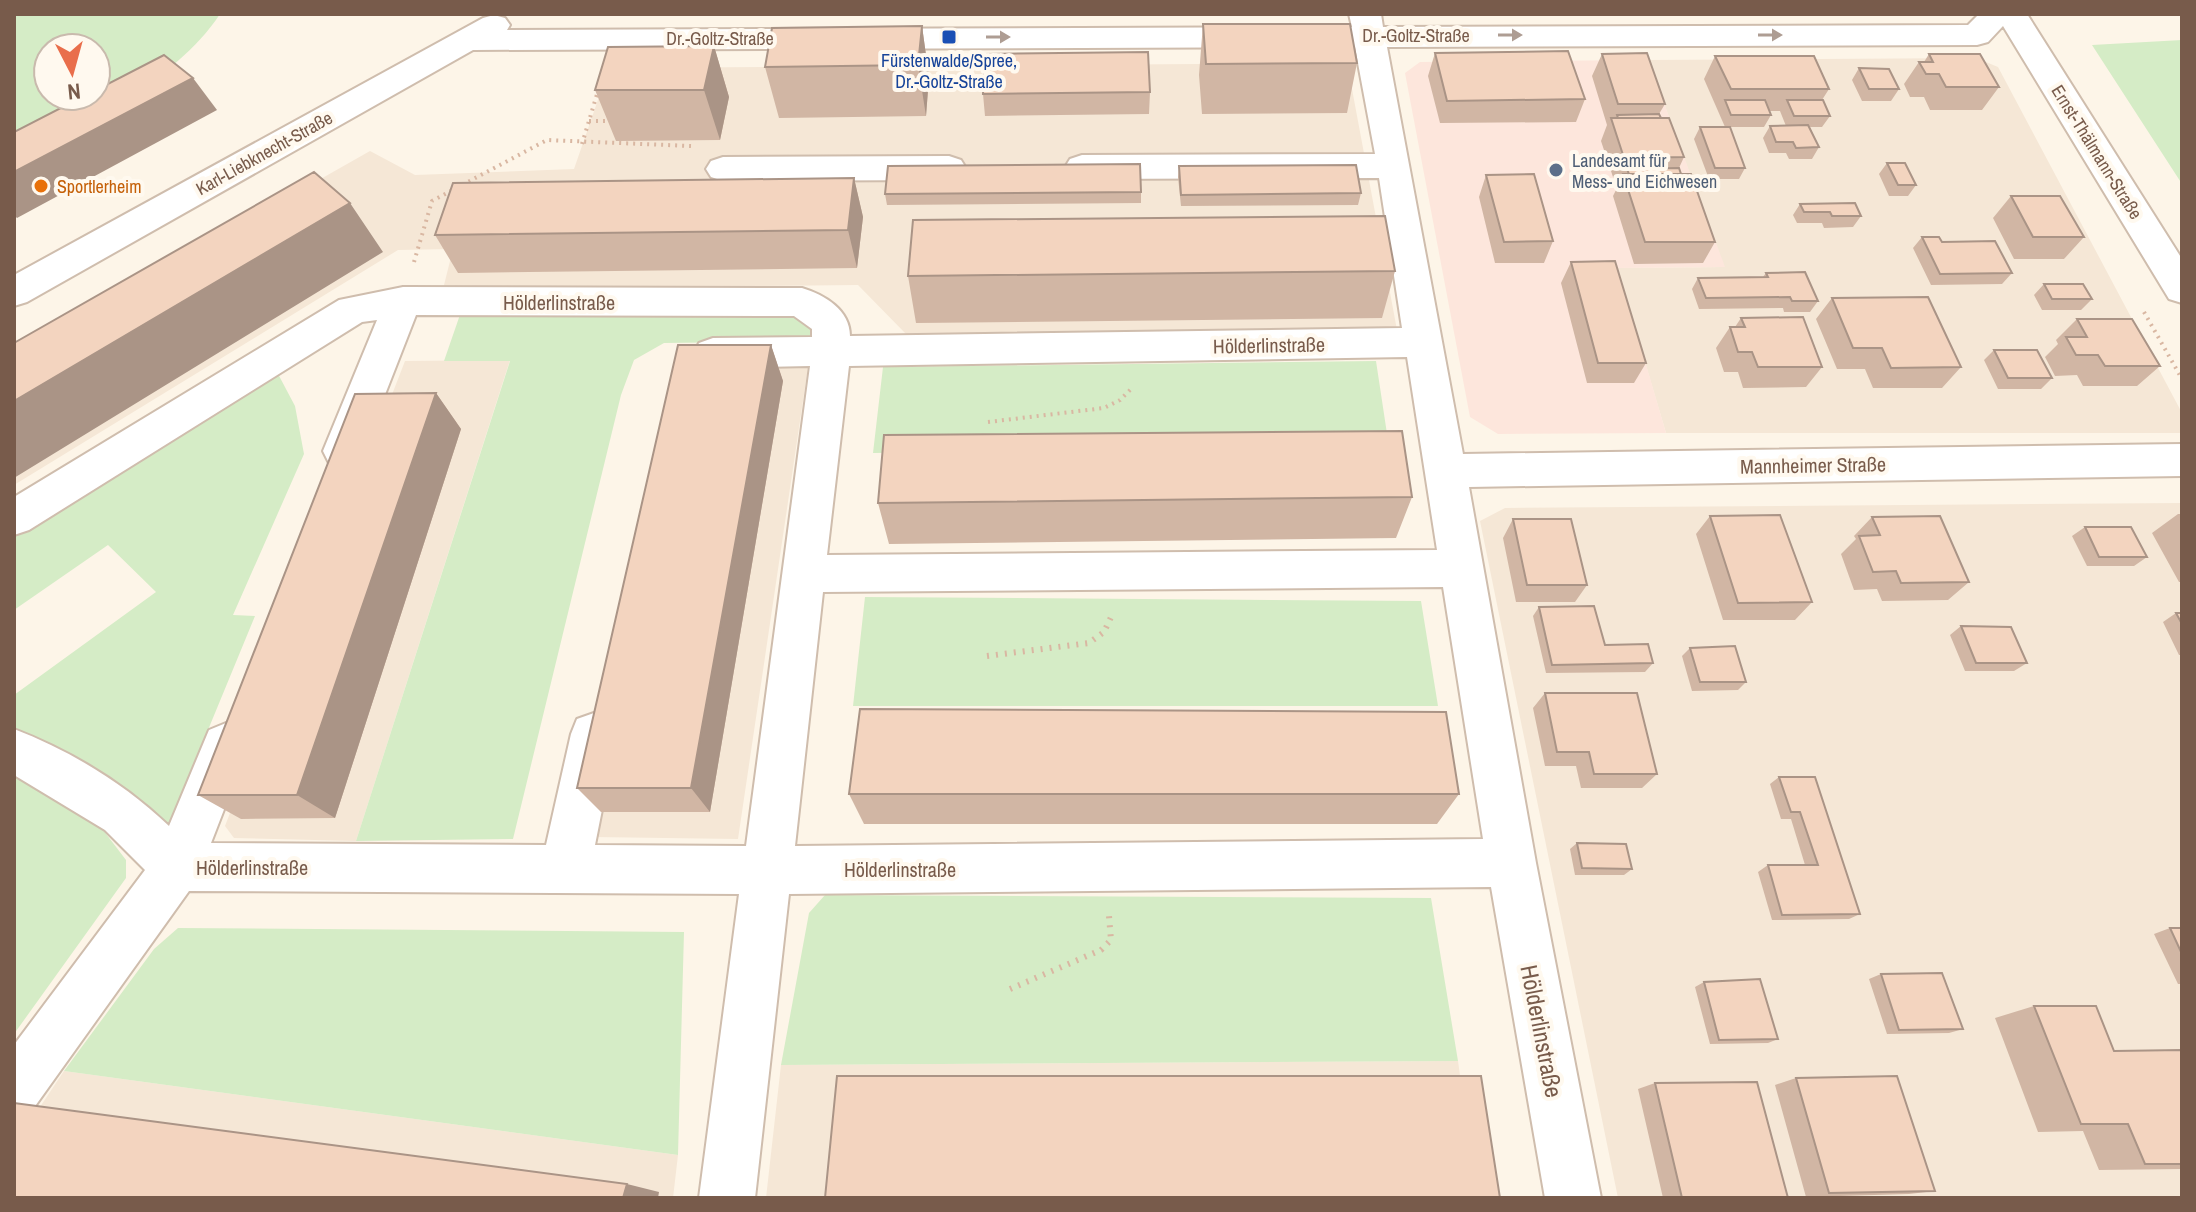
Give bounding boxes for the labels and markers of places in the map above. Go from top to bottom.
marker: Fürstenwalde/Spree, Dr.-Goltz-Straße [940,28,958,46]
place label: Fürstenwalde/Spree, Dr.-Goltz-Straße [881,48,1017,94]
place label: Landesamt für Mess- und Eichwesen [1572,148,1717,194]
marker: Landesamt für Mess- und Eichwesen [1547,161,1565,179]
place label: Sportlerheim [57,174,142,199]
marker: Sportlerheim [32,177,50,195]

